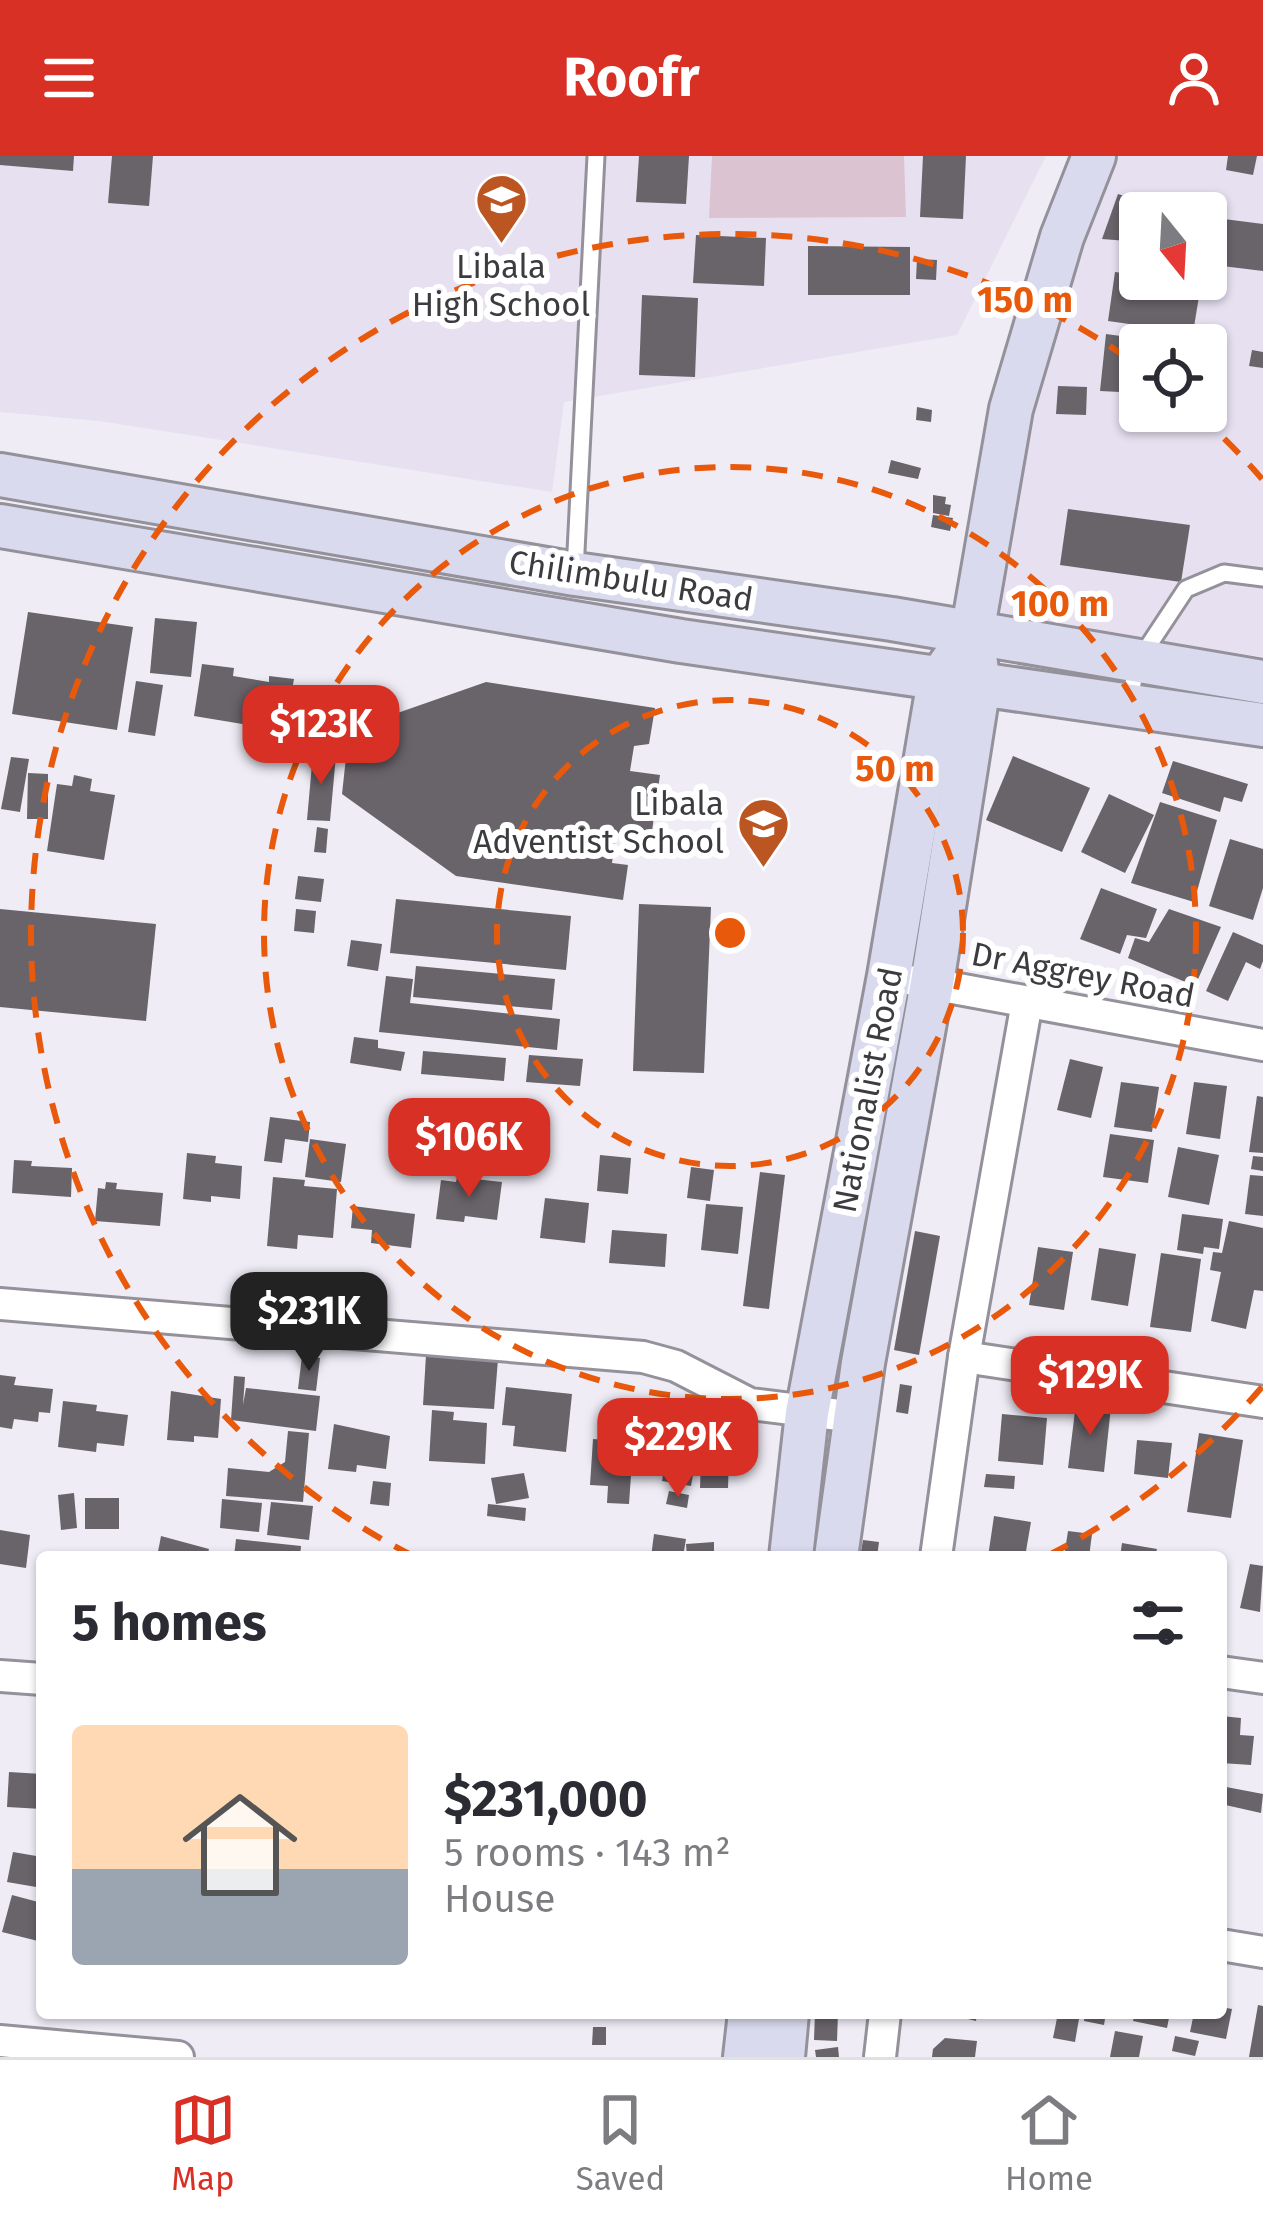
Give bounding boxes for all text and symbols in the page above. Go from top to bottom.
icon: menu [36,45,102,111]
icon: person [1161,45,1227,111]
text: Roofr [563,46,700,110]
school or university icon: Libala High School [473,172,529,246]
north arrow [1119,192,1227,300]
map controls [1119,192,1227,432]
place label: Libala High School [412,247,590,325]
text: 150 m [977,278,1073,322]
button: locate [1119,324,1227,432]
street label: Chilimbulu Road [506,542,756,620]
text: 100 m [1011,582,1109,626]
pin: $123K [237,685,405,787]
text: $123K [269,701,373,747]
text: 50 m [855,747,935,791]
place label: Libala Adventist School [473,784,724,862]
school or university icon: Libala Adventist School [735,795,791,869]
centre of rings [709,912,751,954]
street label: Dr Aggrey Road [968,934,1198,1016]
street label: Nationalist Road [825,964,911,1216]
pin: $106K [385,1098,553,1200]
text: $106K [415,1114,523,1160]
pin: $231K [225,1272,393,1374]
text: $231K [257,1288,361,1334]
pin: $129K [1006,1336,1174,1438]
text: $129K [1038,1352,1142,1398]
pin: $229K [594,1398,762,1500]
text: $229K [624,1414,732,1460]
icon: filters [1125,1590,1191,1656]
text: 5 homes [72,1592,267,1654]
text: $231,000 [444,1768,648,1830]
icon: home [168,1773,312,1917]
text: 5 rooms · 143 m² [444,1830,731,1876]
text: House [444,1876,555,1922]
tab: Map [170,2087,236,2199]
tab: Saved [576,2087,665,2199]
tab: Home [1005,2087,1093,2199]

